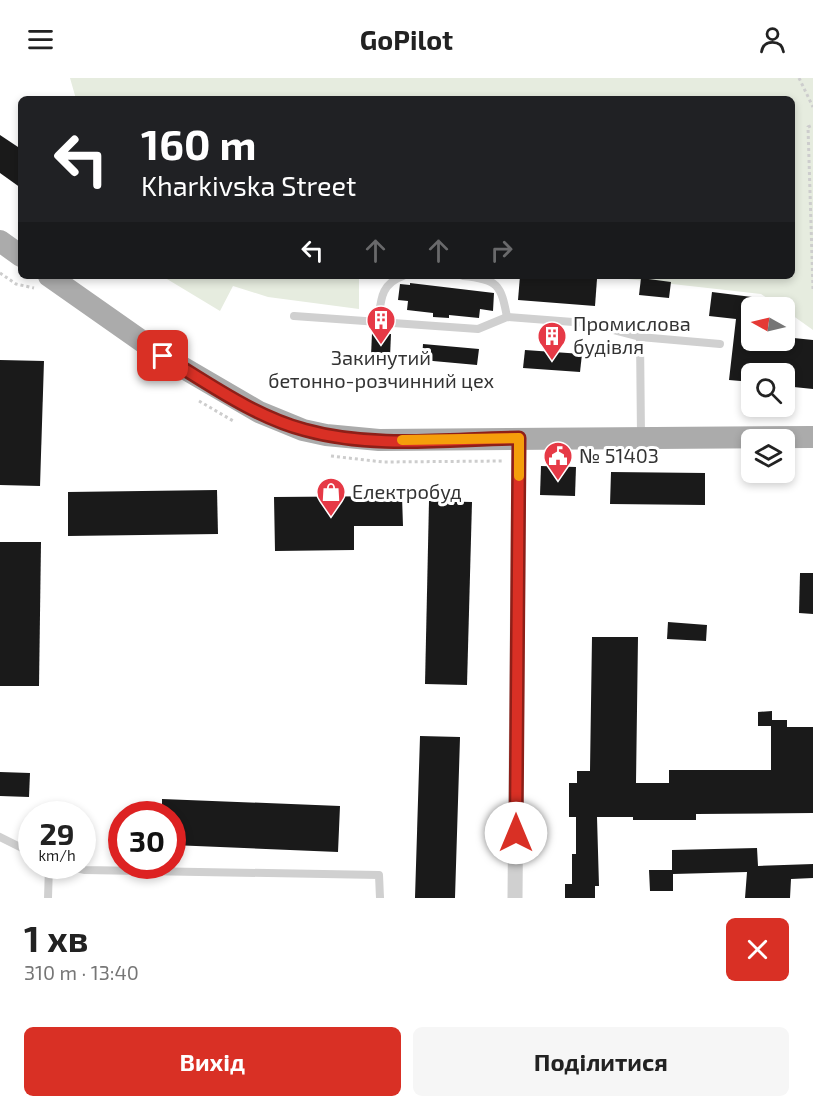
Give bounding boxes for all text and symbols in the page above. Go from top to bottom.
icon: menu [24,23,57,56]
text: GoPilot [360,23,453,55]
icon: person [756,23,789,56]
text: 160 m [141,118,257,168]
icon: left [42,120,120,198]
text: Kharkivska Street [141,169,356,201]
icon: left [296,234,329,267]
icon: ahead [359,234,392,267]
icon: ahead [422,234,455,267]
icon: right [485,234,518,267]
north arrow [741,297,795,351]
map controls [741,297,795,483]
building icon: Закинутий бетонно-розчинний цех [365,304,397,346]
place label: Промислова будівля [573,311,691,359]
building icon: Промислова будівля [536,320,568,362]
pin [137,330,188,381]
icon: arrive [146,339,179,372]
place label: Закинутий бетонно-розчинний цех [268,345,494,392]
button: search [741,363,795,417]
button: layers [741,429,795,483]
public building icon: № 51403 [542,440,574,482]
place label: № 51403 [579,443,659,467]
shop icon: Електробуд [315,476,347,518]
place label: Електробуд [352,479,462,504]
speed limit sign: 30 [108,801,186,879]
position arrow [484,801,548,865]
text: 29 [39,815,75,851]
text: km/h [38,846,76,864]
text: 1 хв [24,916,88,959]
button: close [726,918,789,981]
text: 310 m · 13:40 [24,960,139,984]
button: Вихід [24,1027,401,1096]
button: Поділитися [413,1027,789,1096]

